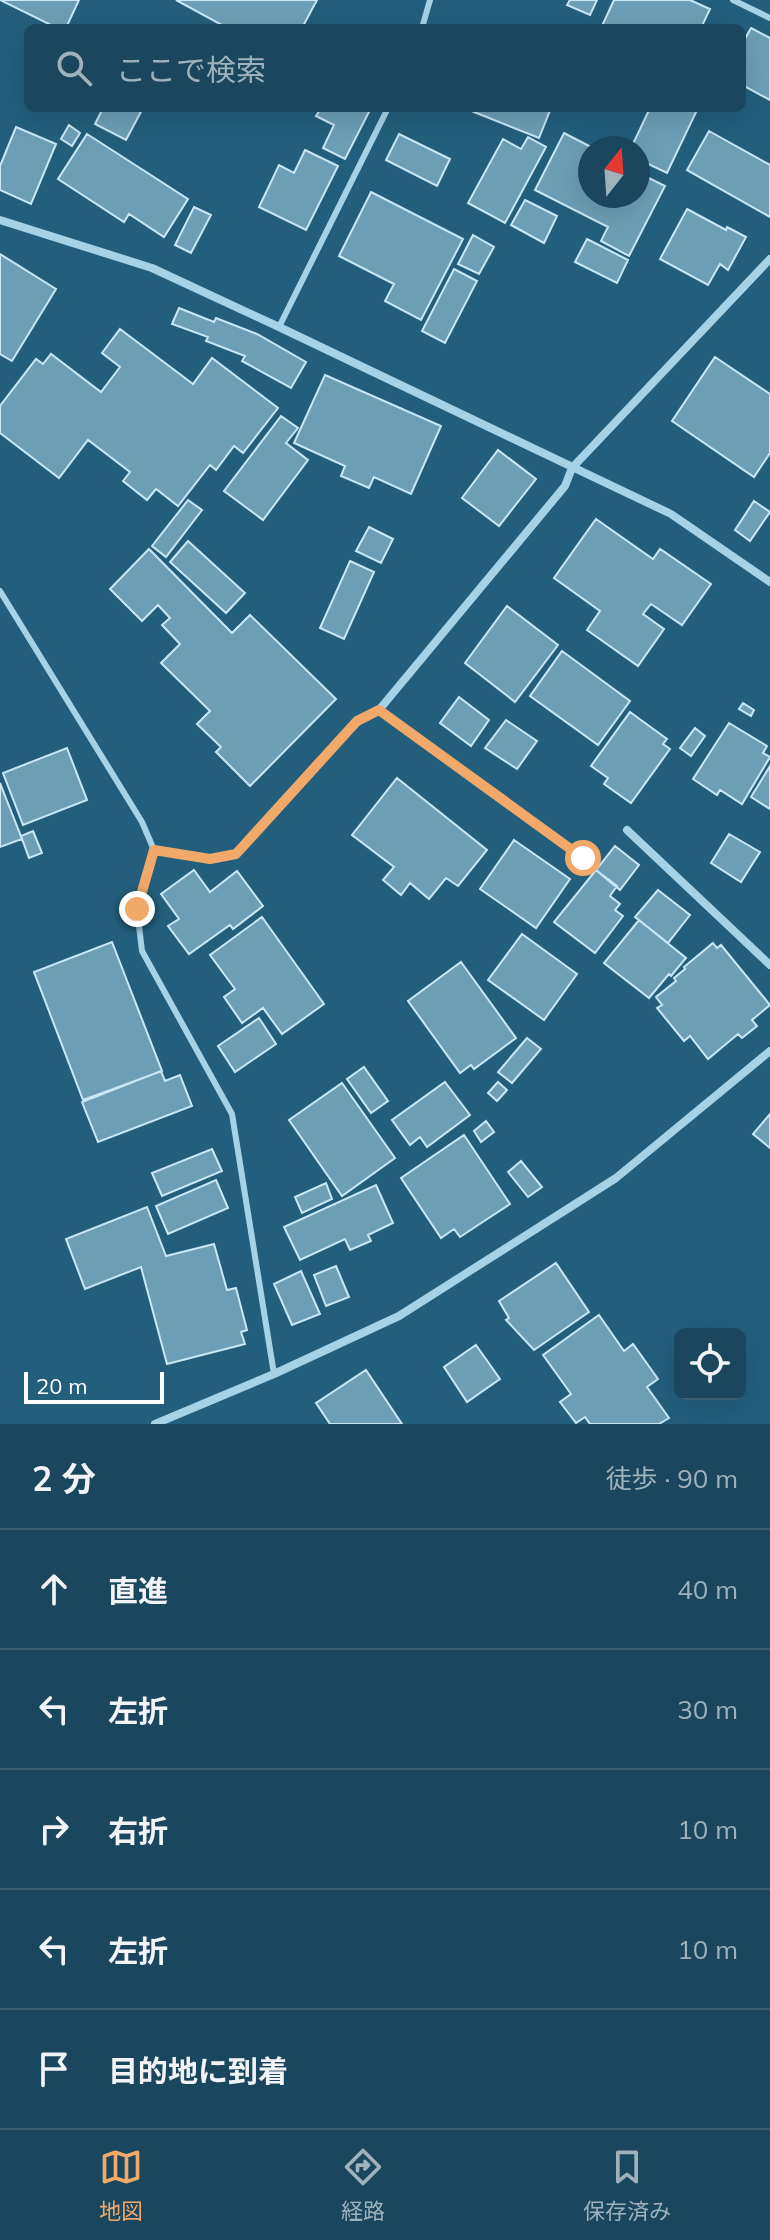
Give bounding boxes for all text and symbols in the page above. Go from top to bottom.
search box [24,24,746,112]
icon: search [52,46,96,90]
text: ここで検索 [116,51,266,89]
north arrow [578,136,650,208]
route start [565,840,601,876]
route end [119,891,155,927]
map controls [674,1328,746,1400]
button: locate [674,1328,746,1400]
scale bar [24,1368,164,1404]
text: 20 m [36,1372,87,1400]
text: 2 分 [32,1457,96,1500]
text: 徒歩 · 90 m [606,1462,738,1495]
icon: ahead [32,1567,76,1611]
text: 直進 [108,1572,168,1610]
text: 40 m [677,1573,738,1606]
icon: left [32,1687,76,1731]
text: 左折 [108,1692,168,1730]
text: 30 m [677,1693,738,1726]
icon: right [32,1807,76,1851]
text: 右折 [108,1812,168,1850]
text: 10 m [677,1813,738,1846]
icon: left [32,1927,76,1971]
text: 左折 [108,1932,168,1970]
text: 10 m [677,1933,738,1966]
icon: arrive [32,2047,76,2091]
text: 目的地に到着 [108,2052,288,2090]
tab: 地図 [99,2145,143,2225]
tab: 経路 [341,2145,385,2225]
tab: 保存済み [583,2145,671,2225]

